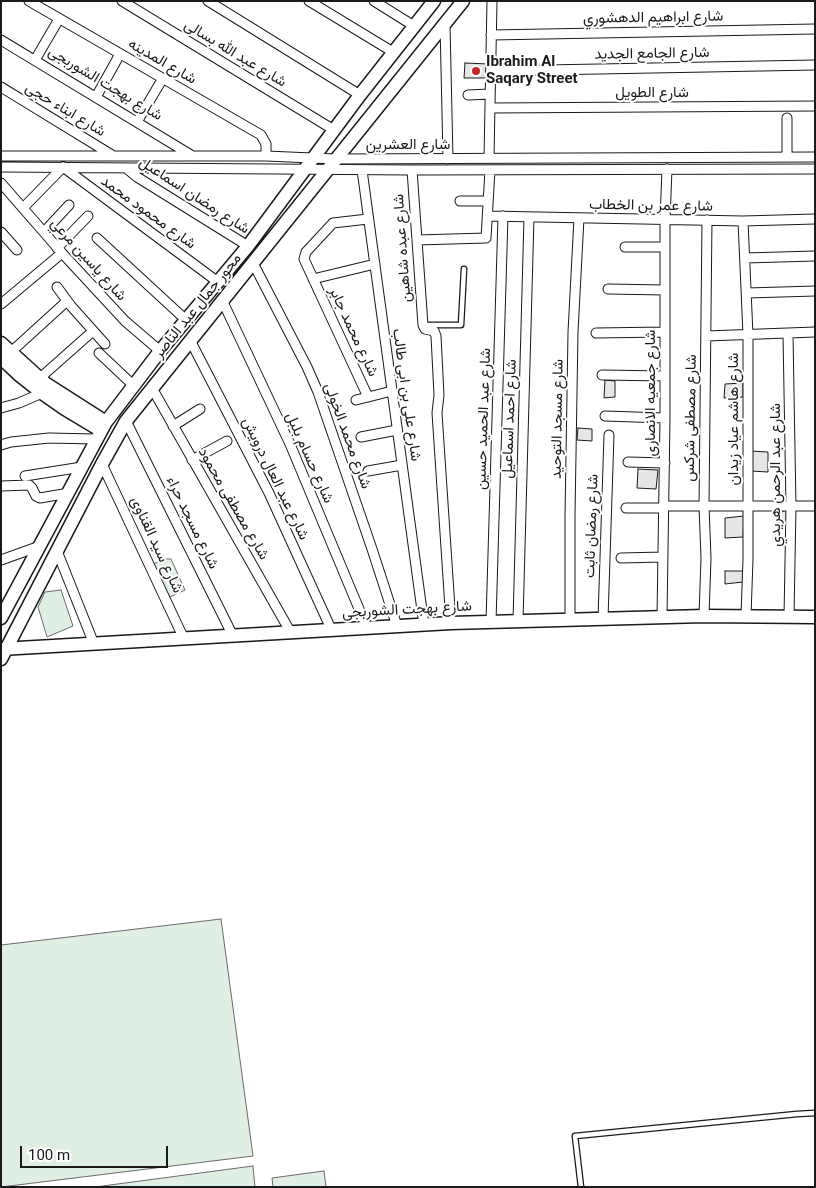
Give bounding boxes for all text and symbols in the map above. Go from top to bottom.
street label: شارع ابراهيم الدهشوري [583,8,723,28]
street label: شارع عبد الله بسالى [181,16,289,92]
street label: شارع المدينه [125,35,199,89]
street label: شارع بهجت الشوربجى [45,43,165,125]
street label: شارع الجامع الجديد [594,44,710,64]
place label: Ibrahim Al Saqary Street [486,53,578,88]
marker: Ibrahim Al Saqary Street [470,65,482,77]
street label: شارع ابناء حجى [22,79,108,141]
street label: شارع الطويل [615,84,689,102]
street label: شارع العشرين [366,136,450,154]
street label: شارع رمضان اسماعيل [135,154,253,238]
street label: شارع محمود محمد [97,172,199,254]
street label: شارع عبده شاهين [390,193,416,303]
street label: شارع عمر بن الخطاب [589,196,713,216]
street label: شارع ياسين مرعي [46,215,130,305]
street label: محور جمال عبد الناصر [150,250,246,362]
street label: شارع محمد جابر [324,284,382,380]
street label: شارع على بن ابى طالب [388,328,424,462]
street label: شارع جمعيه الانصارى [642,330,660,456]
street label: شارع عبد الحميد حسين [473,348,495,490]
street label: شارع هاشم عياد زيدان [725,353,743,485]
street label: شارع مصطفى شركس [681,354,701,482]
street label: شارع احمد اسماعيل [499,359,521,479]
street label: شارع مسجد التوحيد [548,359,568,479]
street label: شارع محمد الخولى [320,381,374,491]
street label: شارع عبد الرحمن هريدي [767,403,785,547]
street label: شارع حسام بلبل [281,410,337,506]
street label: شارع عبد العال درويش [237,415,313,543]
street label: شارع مصطفى محمود [194,445,272,563]
street label: شارع مسجد حراء [162,474,222,572]
street label: شارع رمضان ثابت [581,474,603,578]
street label: شارع سيد القناوى [126,494,186,596]
street label: شارع بهجت الشوربجى [342,598,472,622]
scale bar [22,1136,170,1168]
text: 100 m [28,1146,70,1164]

